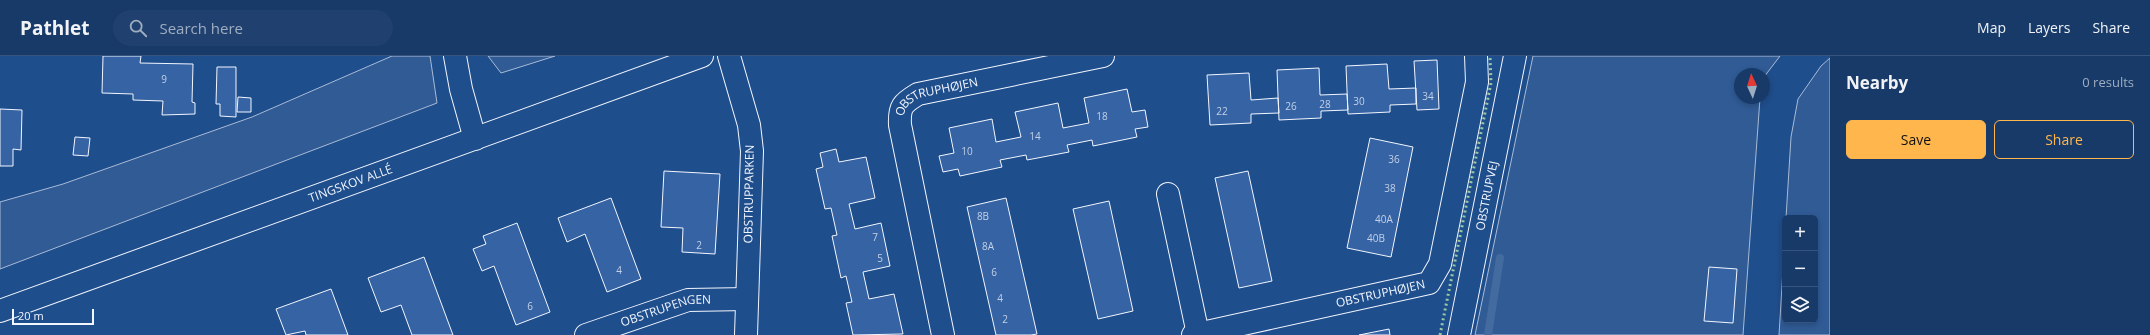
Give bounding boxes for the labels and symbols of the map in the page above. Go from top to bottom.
north arrow [1734,68,1770,104]
house number: 9 [161,72,167,86]
street label: OBSTRUPHØJEN [891,73,979,118]
house number: 34 [1422,89,1434,103]
house number: 30 [1353,94,1365,108]
house number: 28 [1319,97,1331,111]
house number: 26 [1285,99,1297,113]
house number: 22 [1216,104,1228,118]
house number: 18 [1096,109,1108,123]
house number: 14 [1029,129,1041,143]
street label: OBSTRUPPARKEN [739,144,758,244]
house number: 10 [961,144,973,158]
house number: 36 [1388,152,1400,166]
street label: OBSTRUPVEJ [1471,159,1502,232]
street label: TINGSKOV ALLÉ [306,160,395,206]
house number: 38 [1384,181,1396,195]
house number: 8B [977,209,989,223]
house number: 40A [1375,212,1394,226]
house number: 7 [872,230,878,244]
house number: 40B [1367,231,1385,245]
house number: 2 [696,238,702,252]
house number: 8A [982,239,995,253]
house number: 5 [877,251,883,265]
house number: 4 [616,263,622,277]
house number: 6 [991,265,997,279]
street label: OBSTRUPHØJEN [1334,275,1427,311]
street label: OBSTRUPENGEN [618,291,711,331]
house number: 4 [997,291,1003,305]
house number: 6 [527,299,533,313]
scale bar [12,307,94,326]
house number: 2 [1002,312,1008,326]

